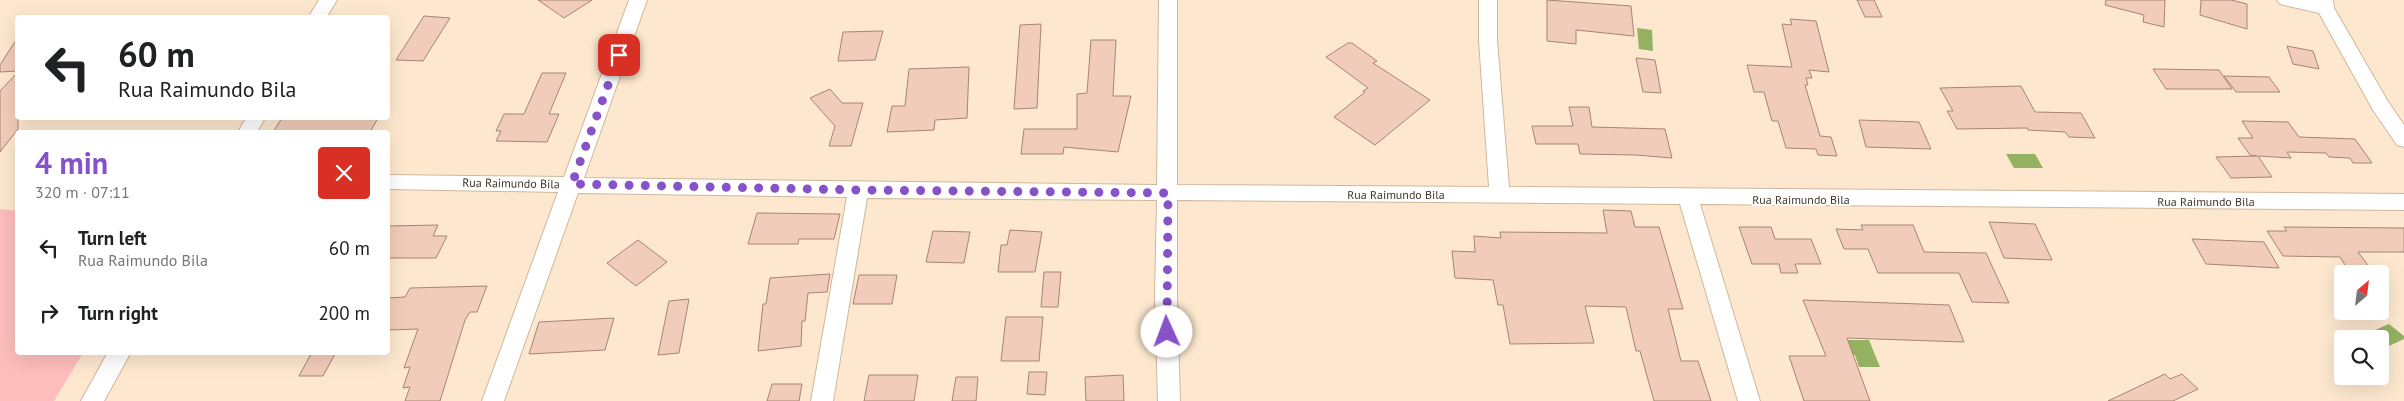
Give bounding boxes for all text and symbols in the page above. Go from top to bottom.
text: 60 m [118,31,195,77]
pin [598,34,640,76]
icon: left [35,35,100,100]
icon: arrive [605,41,633,69]
text: Rua Raimundo Bila [118,75,297,103]
text: 4 min [35,143,108,182]
button: close [318,147,370,199]
street label: Rua Raimundo Bila [462,175,560,191]
text: 320 m · 07:11 [35,182,130,202]
street label: Rua Raimundo Bila [1347,187,1445,202]
street label: Rua Raimundo Bila [1752,192,1850,207]
street label: Rua Raimundo Bila [2157,194,2255,209]
text: Turn left [78,226,147,250]
icon: left [35,234,63,262]
text: 60 m [329,236,370,260]
text: Rua Raimundo Bila [78,250,208,270]
north arrow [2334,265,2389,320]
map controls [2334,265,2389,385]
icon: right [35,299,63,327]
text: Turn right [78,301,158,325]
text: 200 m [318,301,370,325]
position arrow [1140,305,1192,357]
button: search [2334,330,2389,385]

